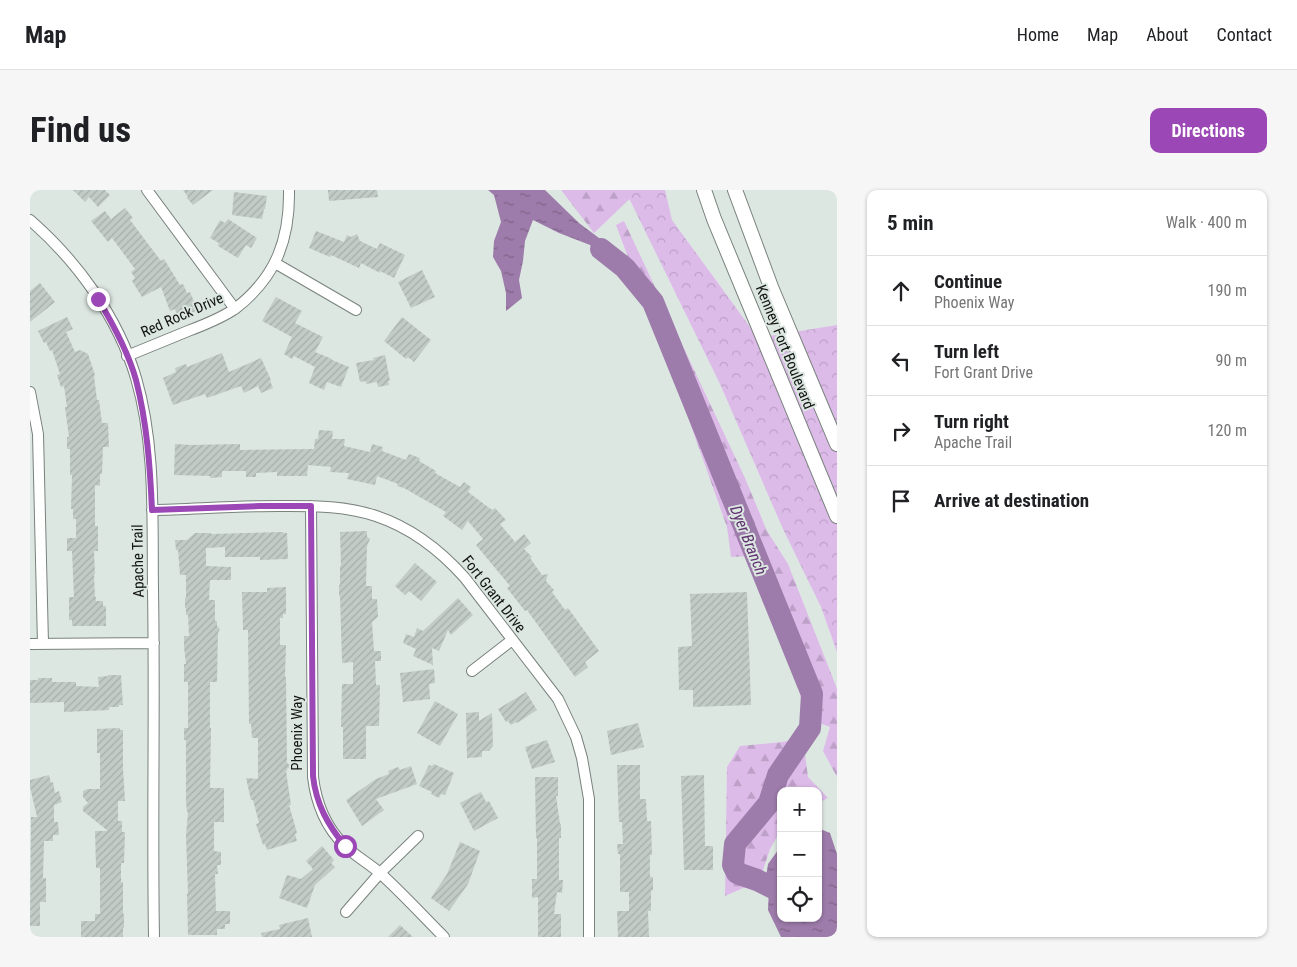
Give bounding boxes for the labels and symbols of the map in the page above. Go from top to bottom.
street label: Kenney Fort Boulevard [752,282,818,412]
route end [87,288,110,311]
street label: Red Rock Drive [138,289,226,341]
water label: Dyer Branch [726,503,771,578]
street label: Apache Trail [128,524,148,598]
street label: Fort Grant Drive [458,552,530,636]
street label: Phoenix Way [288,695,306,771]
route start [334,835,357,858]

